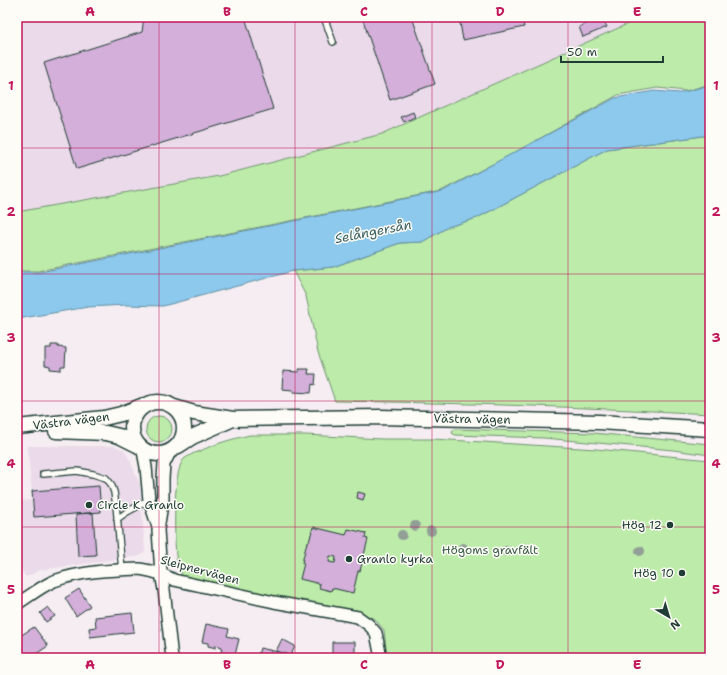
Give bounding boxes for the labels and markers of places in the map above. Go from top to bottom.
place label: Circle K Granlo [97,497,184,513]
marker: Circle K Granlo [84,500,94,510]
place label: Hög 12 [622,517,662,533]
marker: Hög 12 [665,520,675,530]
place label: Granlo kyrka [357,551,434,567]
marker: Granlo kyrka [344,554,354,564]
place label: Hög 10 [633,565,674,581]
marker: Hög 10 [677,568,687,578]

